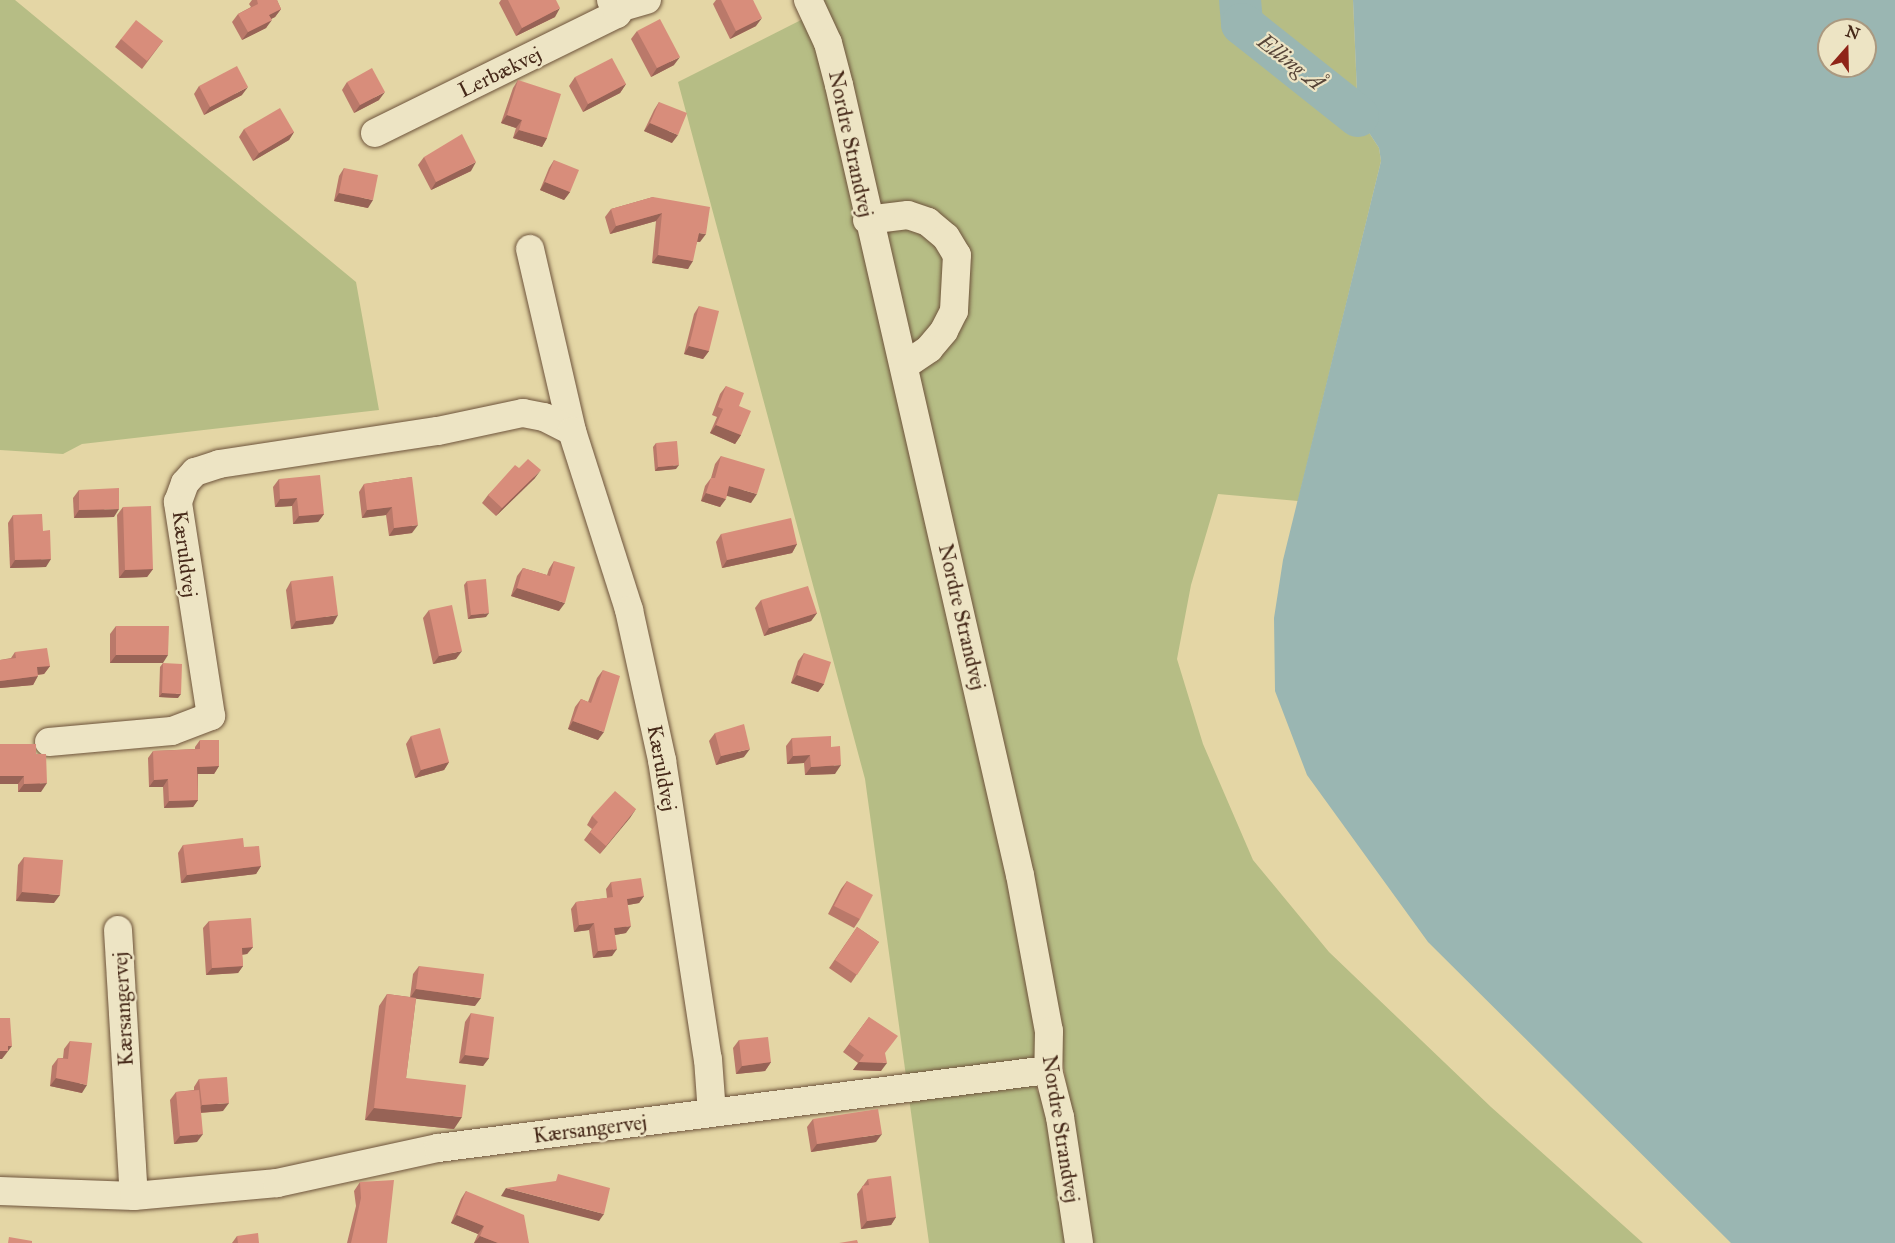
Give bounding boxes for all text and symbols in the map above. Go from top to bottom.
north arrow [1817,18,1877,78]
text: N [1843,21,1862,44]
water label: Elling Å [1252,28,1330,96]
street label: Lerbækvej [454,41,546,103]
street label: Nordre Strandvej [823,68,879,220]
street label: Kæruldvej [167,509,203,599]
street label: Nordre Strandvej [933,541,991,693]
street label: Kæruldvej [642,723,682,813]
street label: Kærsangervej [107,951,139,1067]
street label: Nordre Strandvej [1037,1053,1085,1205]
street label: Kærsangervej [532,1110,648,1148]

